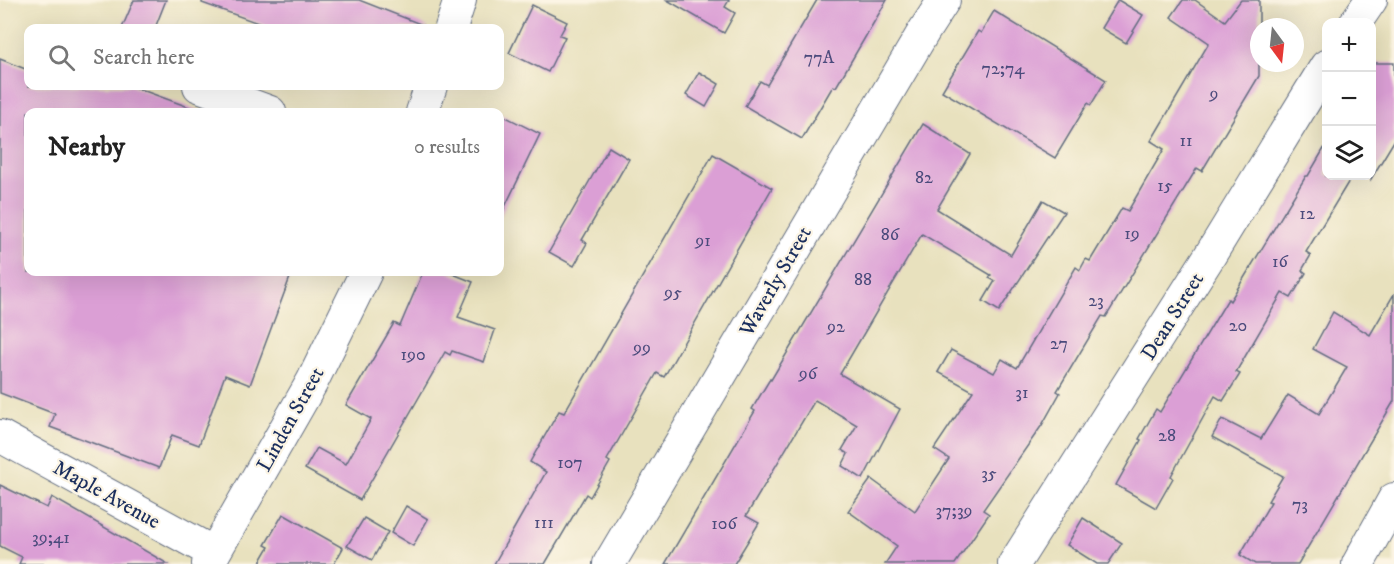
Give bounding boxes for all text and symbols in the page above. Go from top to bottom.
north arrow [1250,18,1304,72]
map controls [1322,18,1376,180]
button: + [1322,18,1376,72]
search box [24,24,504,90]
icon: search [45,41,78,74]
text: Search here [93,44,195,71]
house number: 77A [804,47,835,69]
house number: 72;74 [981,58,1025,80]
button: − [1322,72,1376,126]
house number: 9 [1209,83,1218,105]
button: layers [1322,126,1376,180]
house number: 11 [1179,130,1193,152]
text: Nearby [48,131,125,164]
text: 0 results [414,135,480,160]
house number: 82 [915,167,933,189]
house number: 15 [1157,175,1173,197]
house number: 12 [1299,203,1315,225]
street label: Waverly Street [733,222,818,342]
house number: 19 [1124,223,1140,245]
house number: 86 [881,224,900,246]
house number: 91 [694,230,711,252]
house number: 16 [1272,251,1289,273]
street label: Dean Street [1136,268,1210,365]
house number: 88 [854,269,872,291]
house number: 95 [663,282,682,304]
house number: 23 [1088,290,1104,312]
house number: 20 [1229,315,1247,337]
house number: 92 [826,316,845,338]
house number: 27 [1050,333,1068,355]
house number: 99 [632,337,651,359]
house number: 190 [400,344,426,366]
street label: Linden Street [251,362,330,476]
house number: 96 [798,363,818,385]
house number: 31 [1015,382,1029,404]
house number: 28 [1158,425,1176,447]
house number: 107 [557,452,583,474]
street label: Maple Avenue [48,455,165,535]
house number: 35 [981,463,997,485]
house number: 73 [1292,494,1308,516]
house number: 37;39 [935,500,973,522]
house number: 111 [534,512,554,534]
house number: 106 [711,513,737,535]
house number: 39;41 [32,527,70,549]

